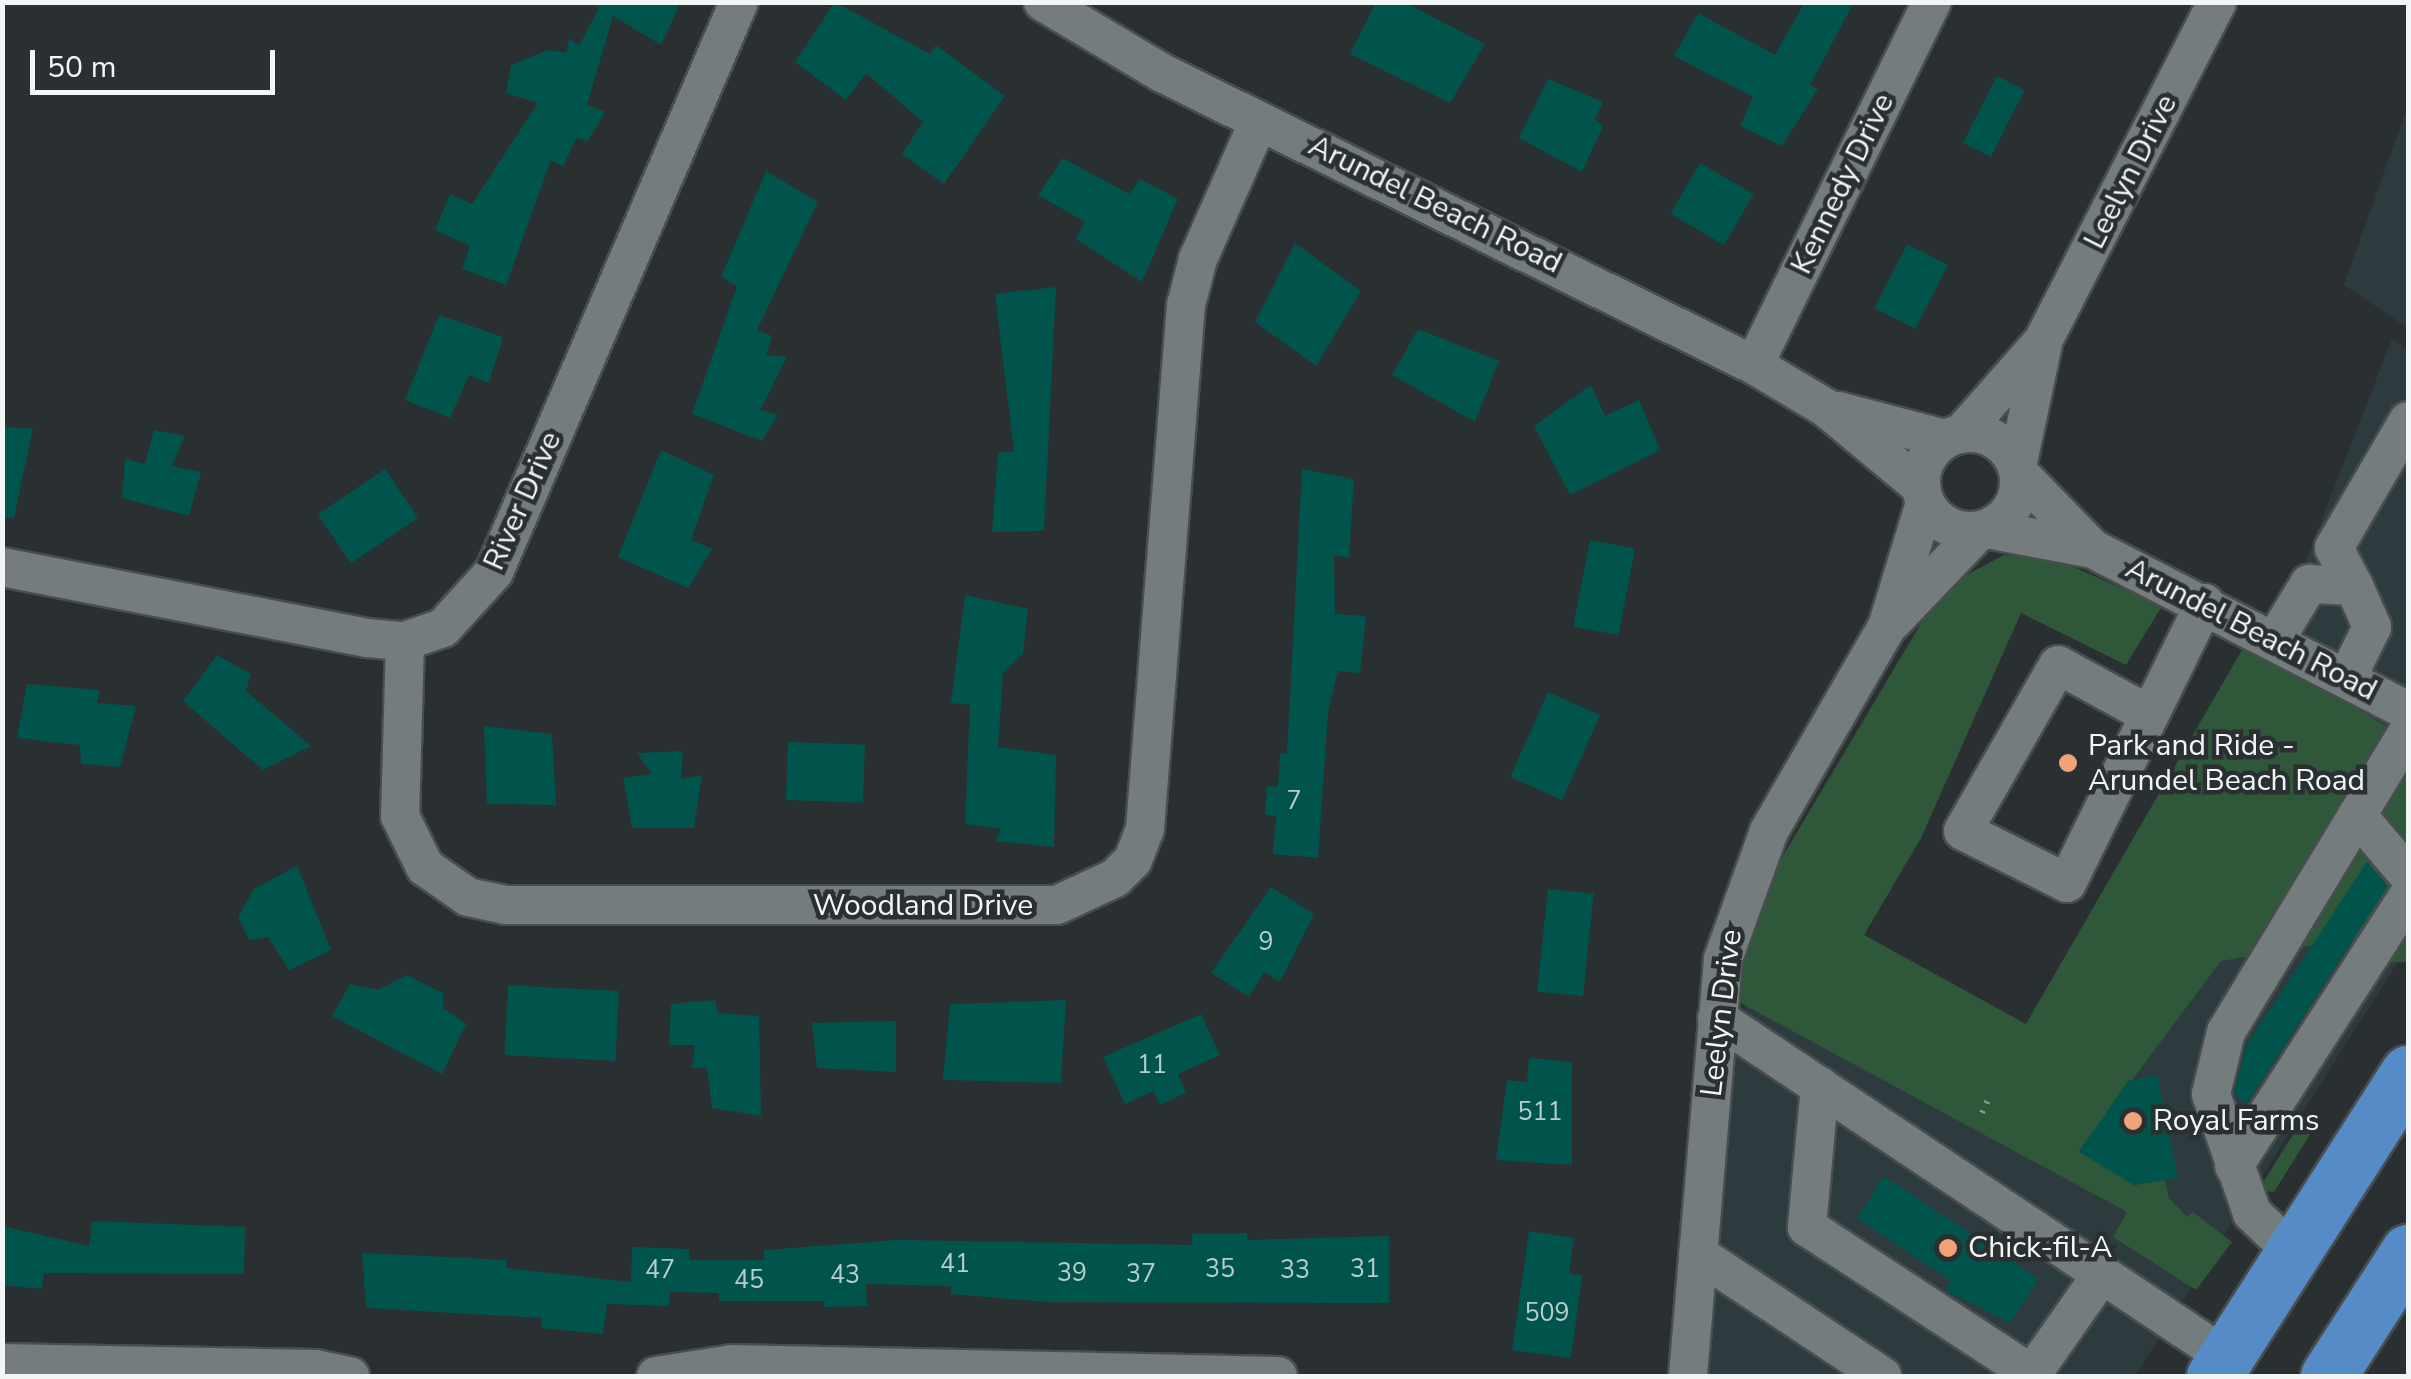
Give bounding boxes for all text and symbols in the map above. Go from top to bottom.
scale bar [35,30,280,92]
text: 50 m [47,47,116,88]
street label: Kennedy Drive [1784,88,1902,280]
street label: Leelyn Drive [2077,89,2185,255]
street label: Arundel Beach Road [1303,128,1567,282]
street label: River Drive [476,426,570,576]
street label: Arundel Beach Road [2119,551,2383,709]
place label: Park and Ride - Arundel Beach Road [2088,728,2365,798]
marker: Park and Ride - Arundel Beach Road [2057,752,2079,774]
house number: 7 [1287,786,1301,816]
street label: Woodland Drive [813,888,1033,924]
house number: 9 [1259,927,1273,957]
street label: Leelyn Drive [1694,927,1750,1099]
house number: 11 [1137,1050,1167,1080]
house number: 511 [1518,1097,1562,1127]
place label: Royal Farms [2153,1103,2319,1139]
marker: Royal Farms [2122,1110,2144,1132]
place label: Chick-fil-A [1968,1230,2112,1266]
marker: Chick-fil-A [1937,1237,1959,1259]
house number: 41 [940,1249,970,1279]
house number: 35 [1205,1254,1235,1284]
house number: 31 [1350,1254,1380,1284]
house number: 47 [645,1255,675,1285]
house number: 33 [1280,1255,1310,1285]
house number: 39 [1057,1258,1087,1288]
house number: 37 [1126,1259,1156,1289]
house number: 43 [830,1260,860,1290]
house number: 45 [734,1265,764,1295]
house number: 509 [1525,1298,1569,1328]

